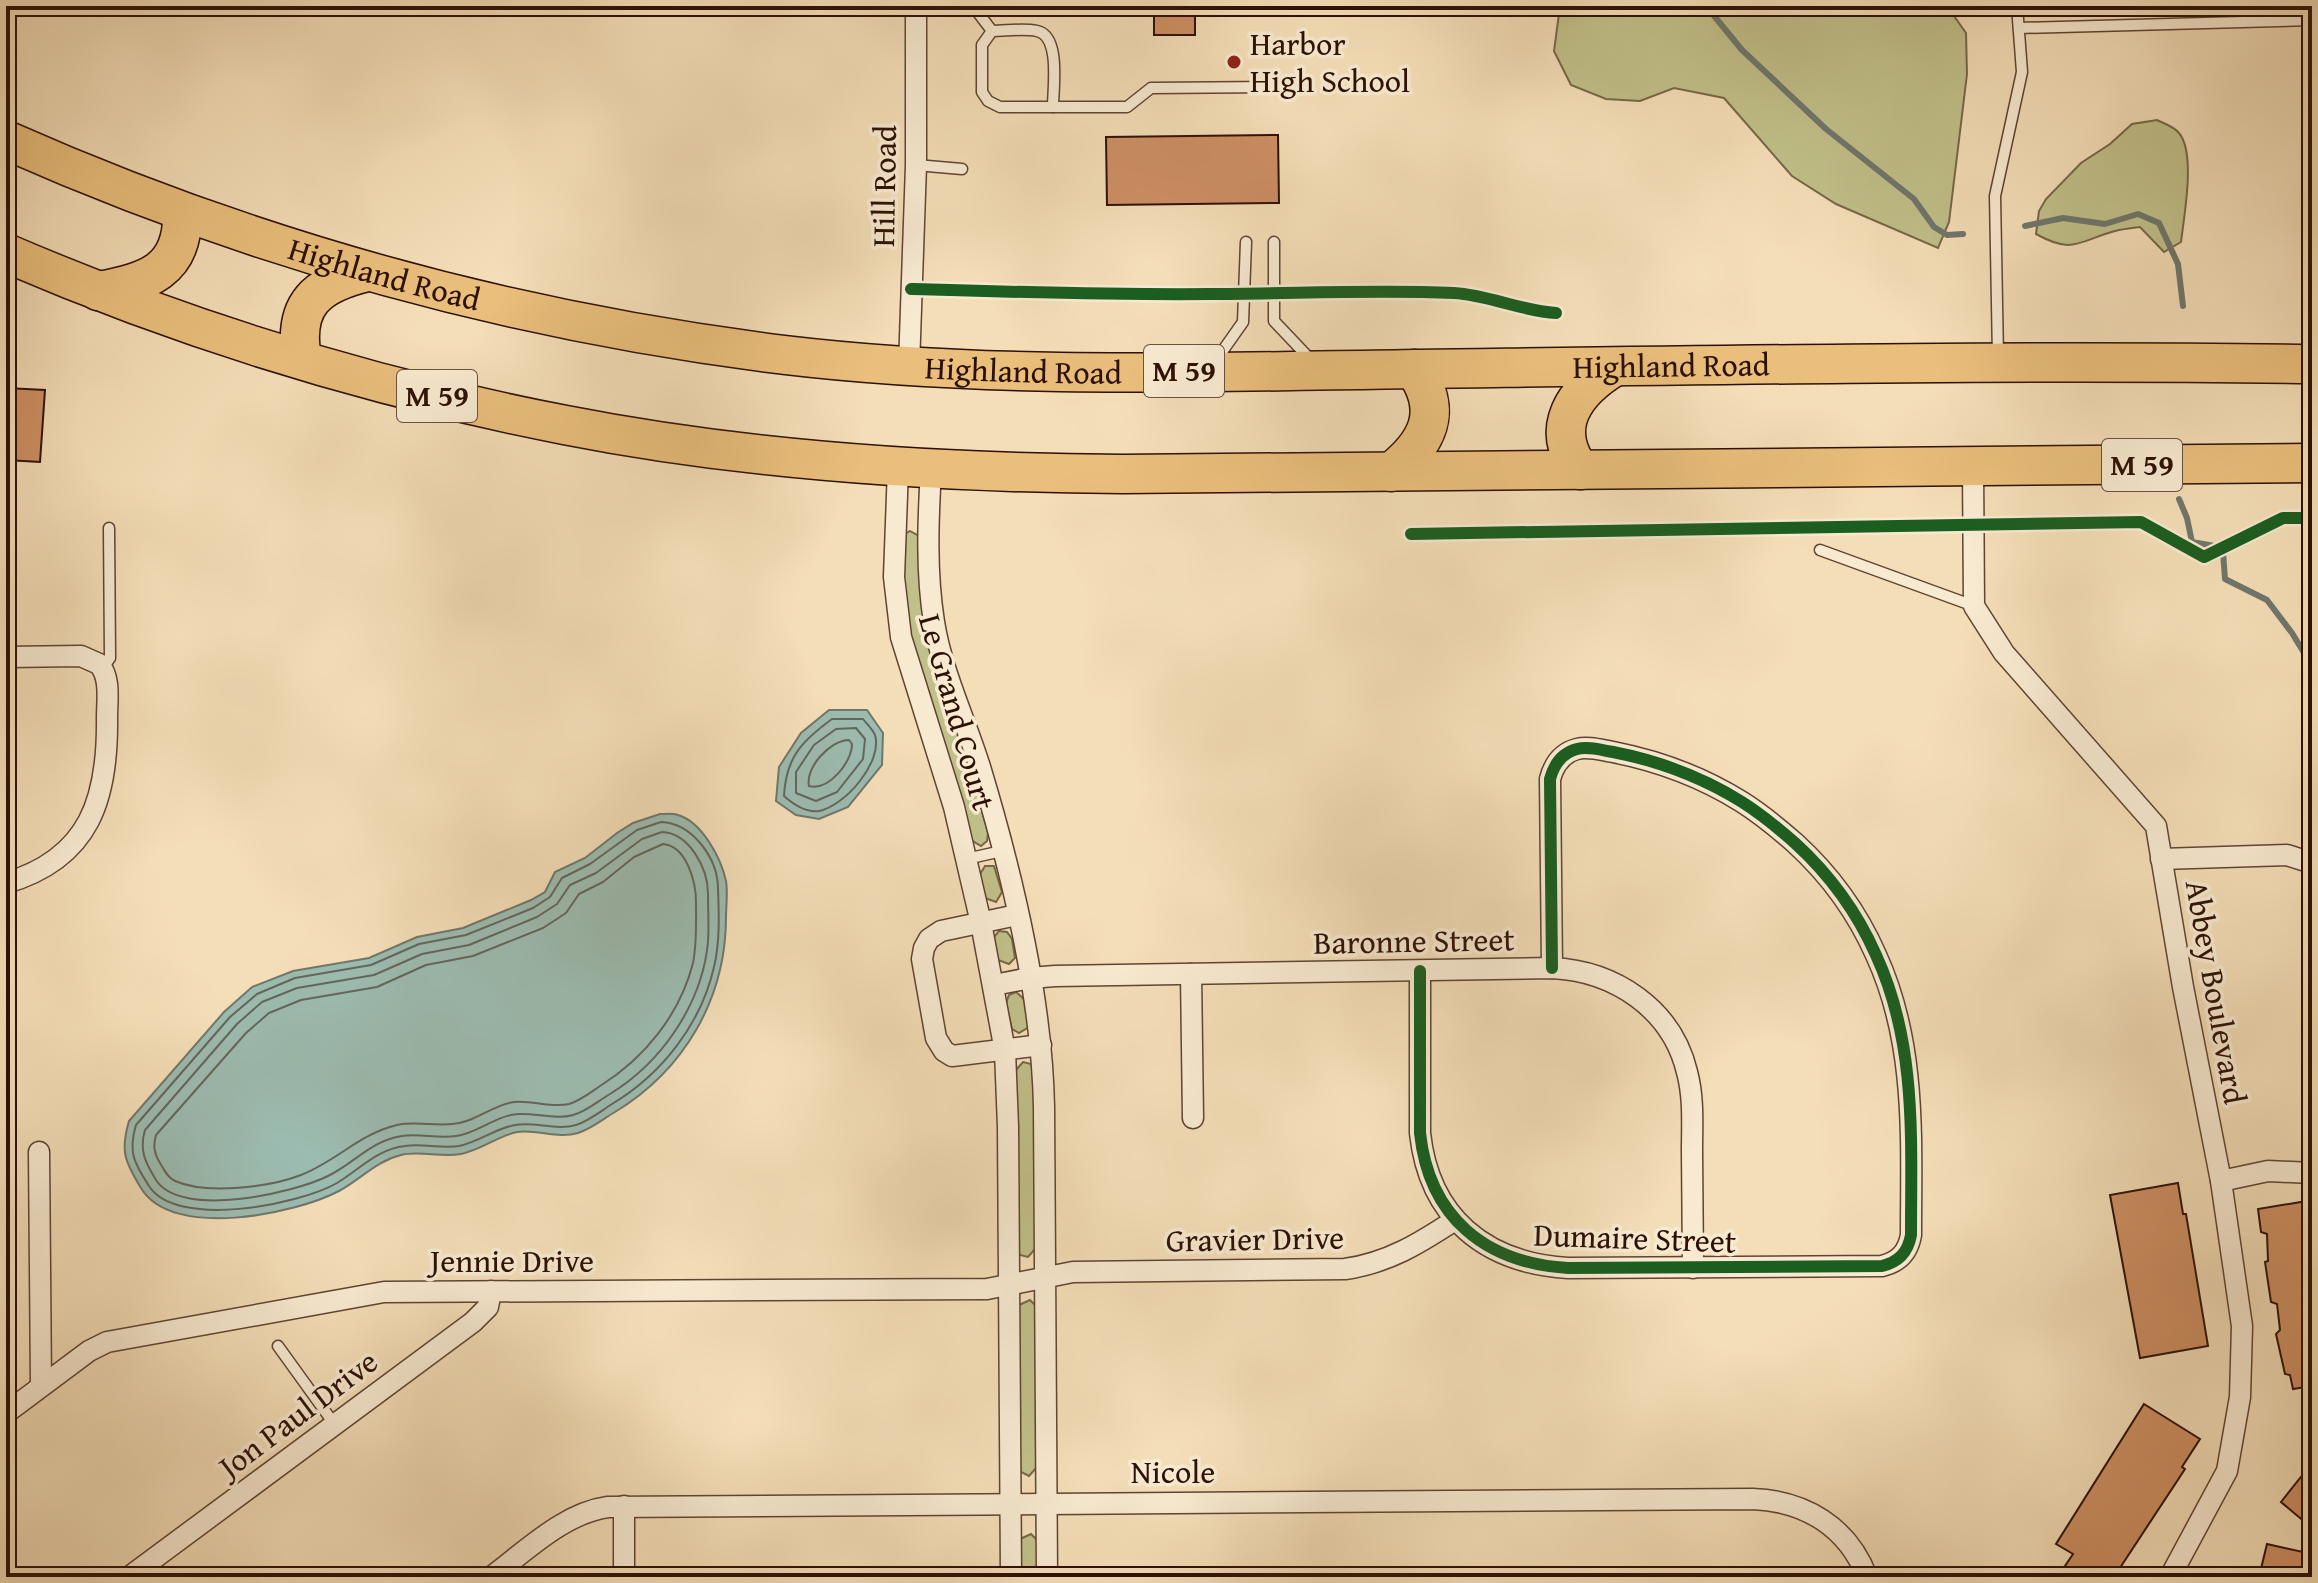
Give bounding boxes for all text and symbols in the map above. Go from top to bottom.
place label: Harbor High School [1250,20,1410,104]
marker: Harbor High School [1225,53,1243,71]
street label: Hill Road [859,124,908,247]
street label: Highland Road [283,225,485,322]
street label: Highland Road [1572,340,1770,390]
street label: Highland Road [923,343,1122,396]
road number: M 59 [1144,345,1224,397]
road number: M 59 [397,370,477,422]
road number: M 59 [2102,439,2182,491]
street label: Le Grand Court [907,608,1008,815]
street label: Abbey Boulevard [2174,876,2259,1108]
street label: Baronne Street [1313,915,1515,966]
street label: Dumaire Street [1533,1210,1737,1265]
street label: Gravier Drive [1165,1213,1345,1264]
street label: Jennie Drive [426,1237,594,1284]
street label: Jon Paul Drive [205,1338,387,1492]
street label: Nicole [1131,1448,1215,1495]

